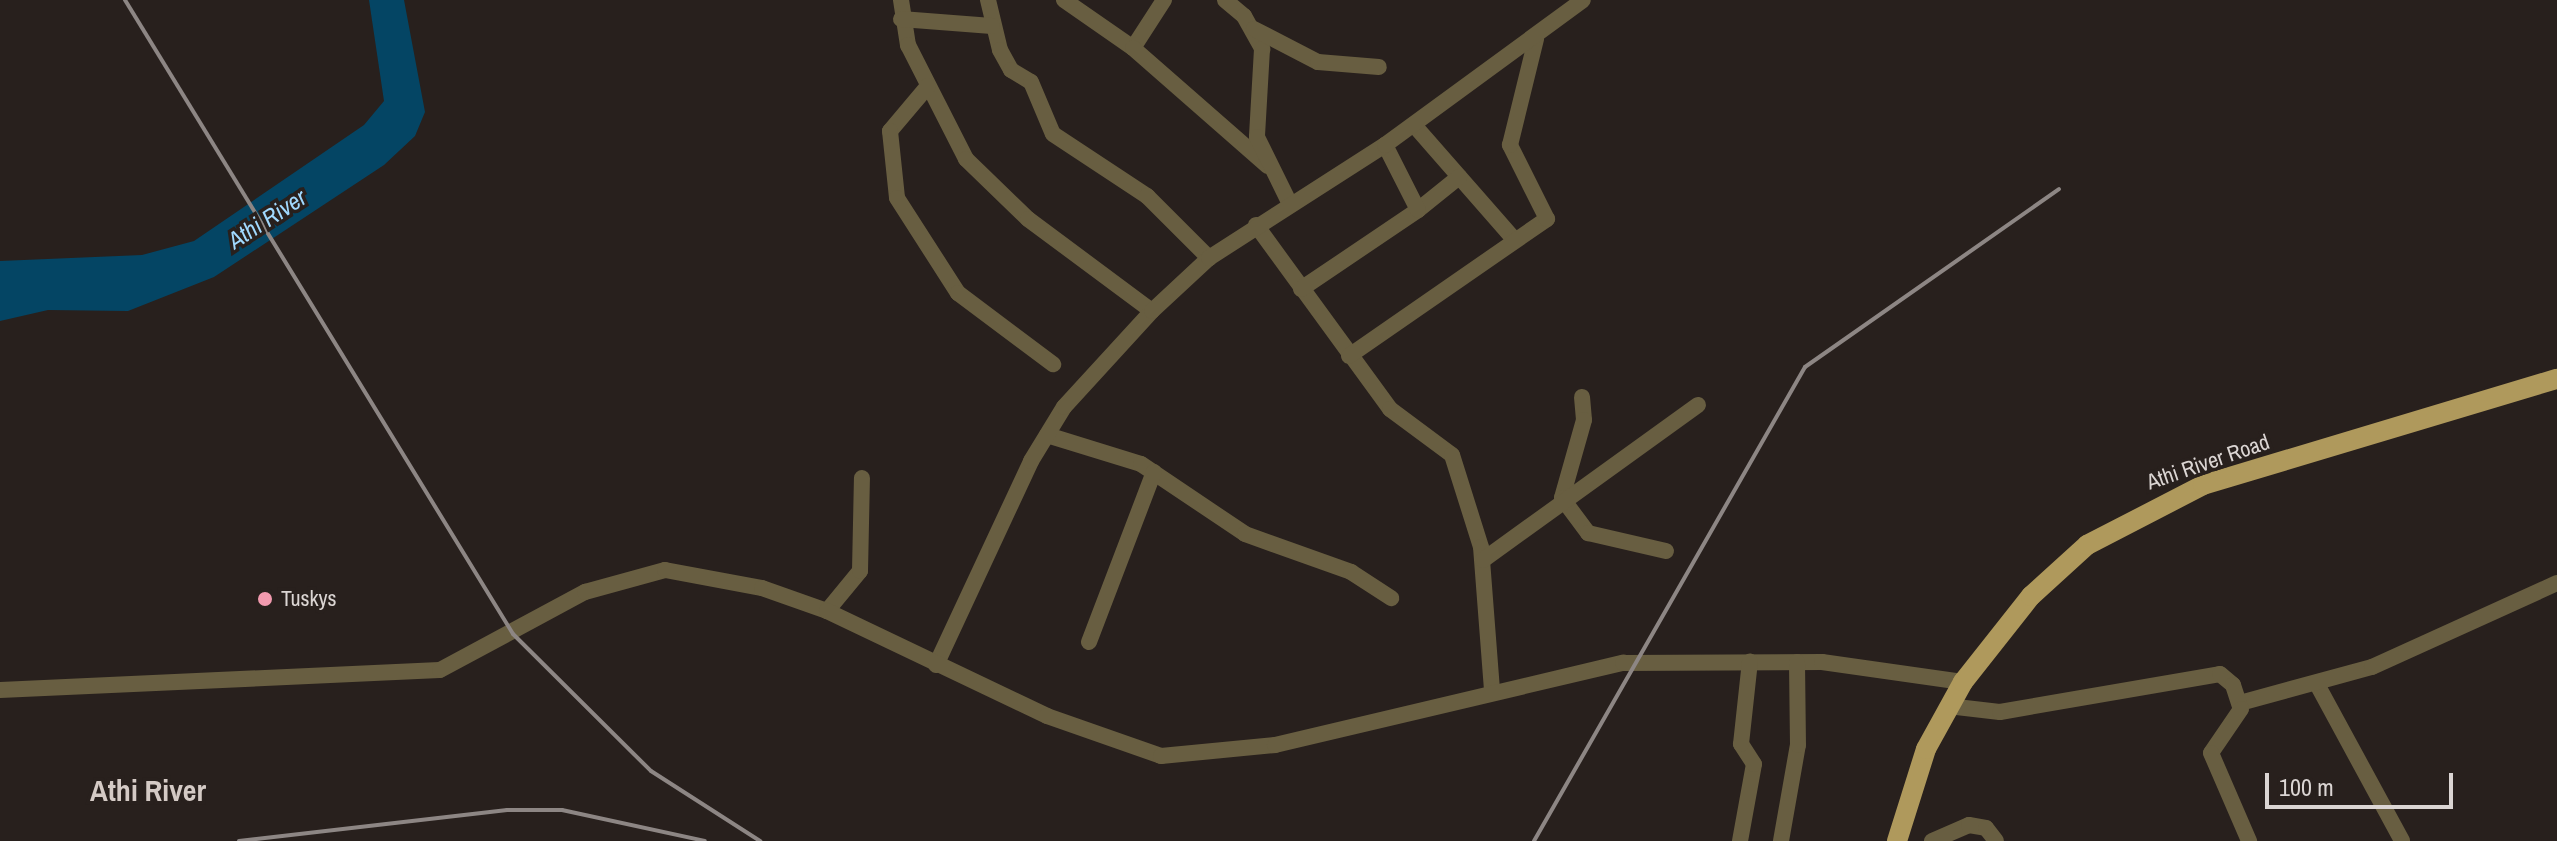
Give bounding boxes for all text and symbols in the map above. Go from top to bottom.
water label: Athi River [222,183,312,255]
street label: Athi River Road [2143,429,2273,495]
place label: Tuskys [281,586,337,612]
marker: Tuskys [256,590,274,608]
scale bar [2269,757,2457,807]
text: 100 m [2279,771,2334,803]
district label: Athi River [90,772,206,808]

